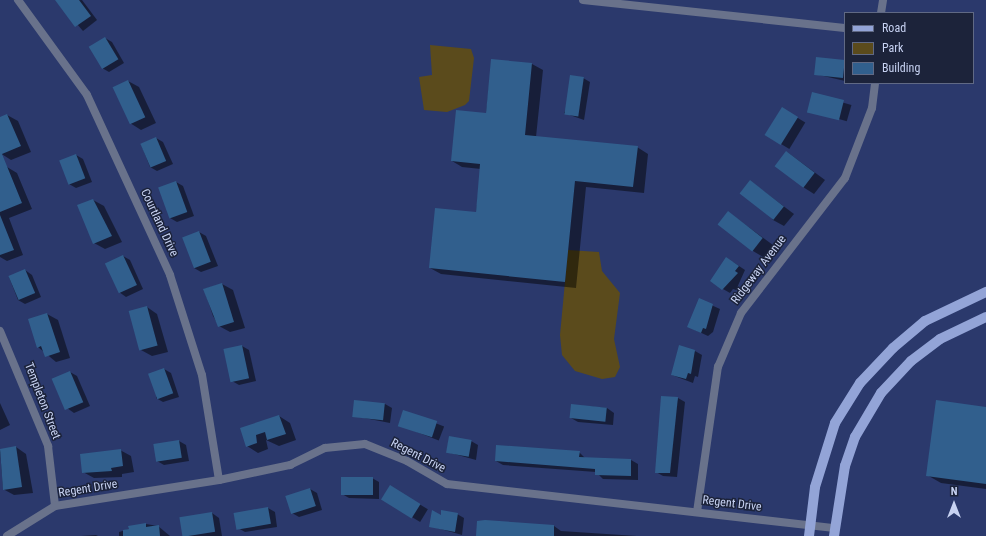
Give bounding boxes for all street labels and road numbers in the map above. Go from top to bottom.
street label: Courtland Drive [137,187,181,259]
street label: Ridgeway Avenue [728,233,790,307]
street label: Templeton Street [21,361,63,441]
street label: Regent Drive [388,436,448,476]
street label: Regent Drive [57,477,119,501]
street label: Regent Drive [702,493,762,515]

